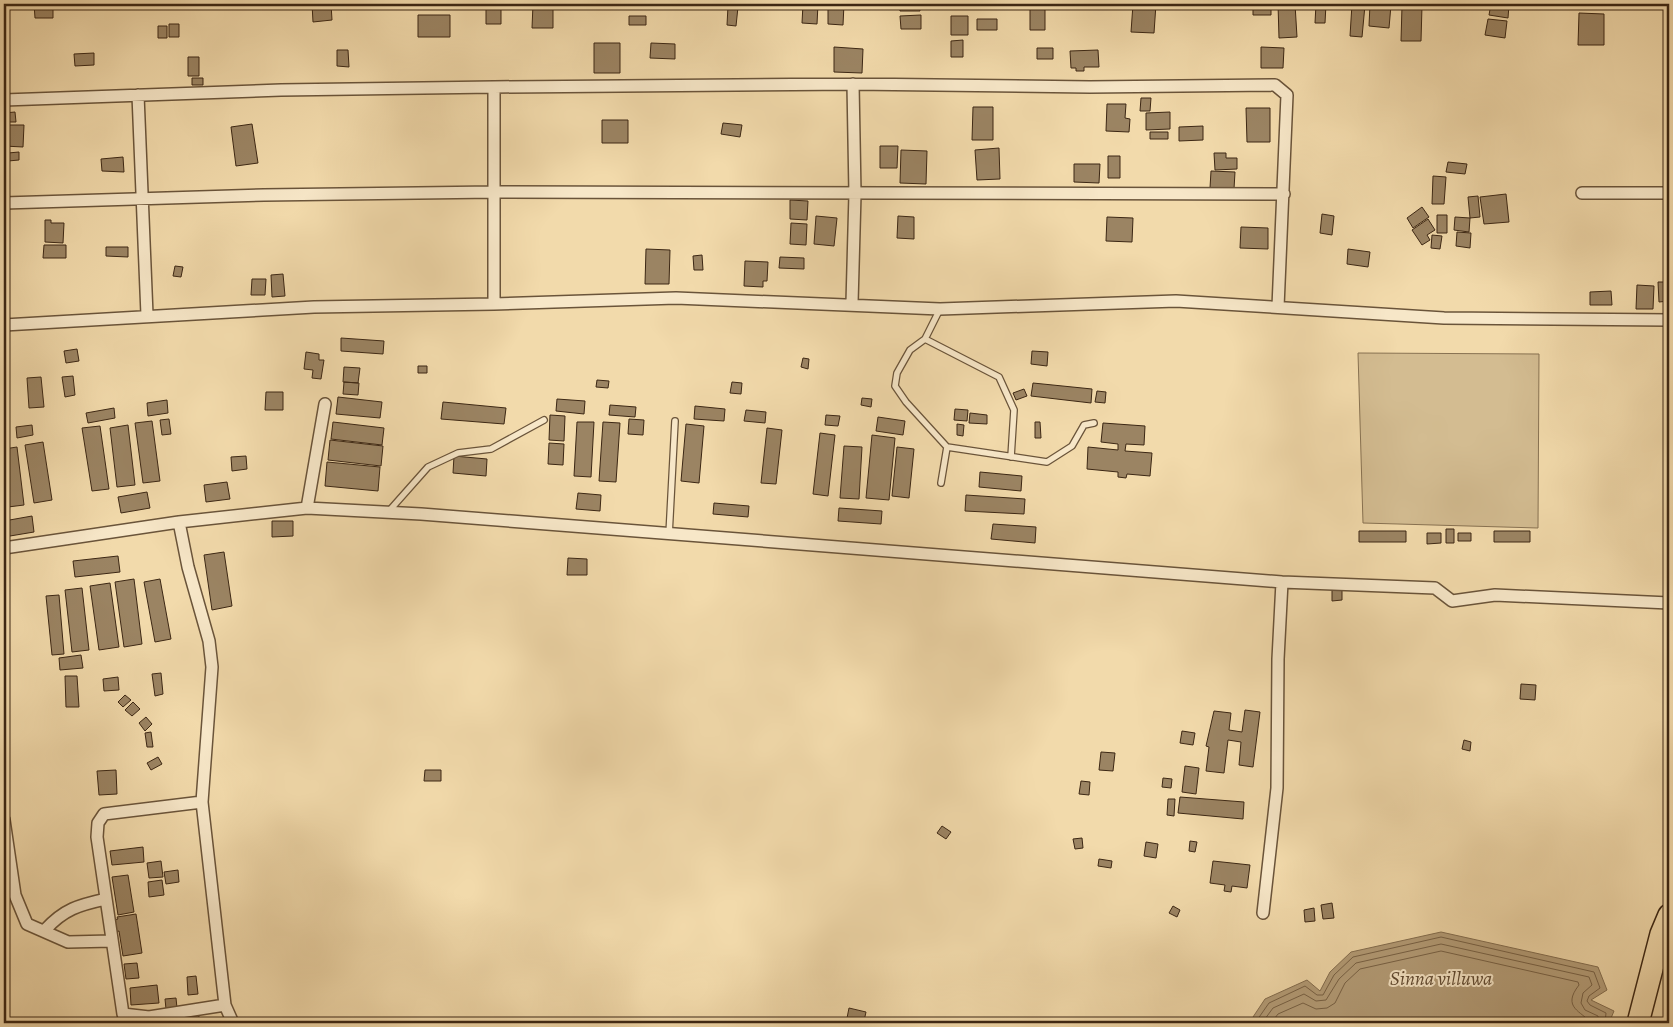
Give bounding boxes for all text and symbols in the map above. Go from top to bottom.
water label: Sinna villuwa [1390,965,1492,992]

